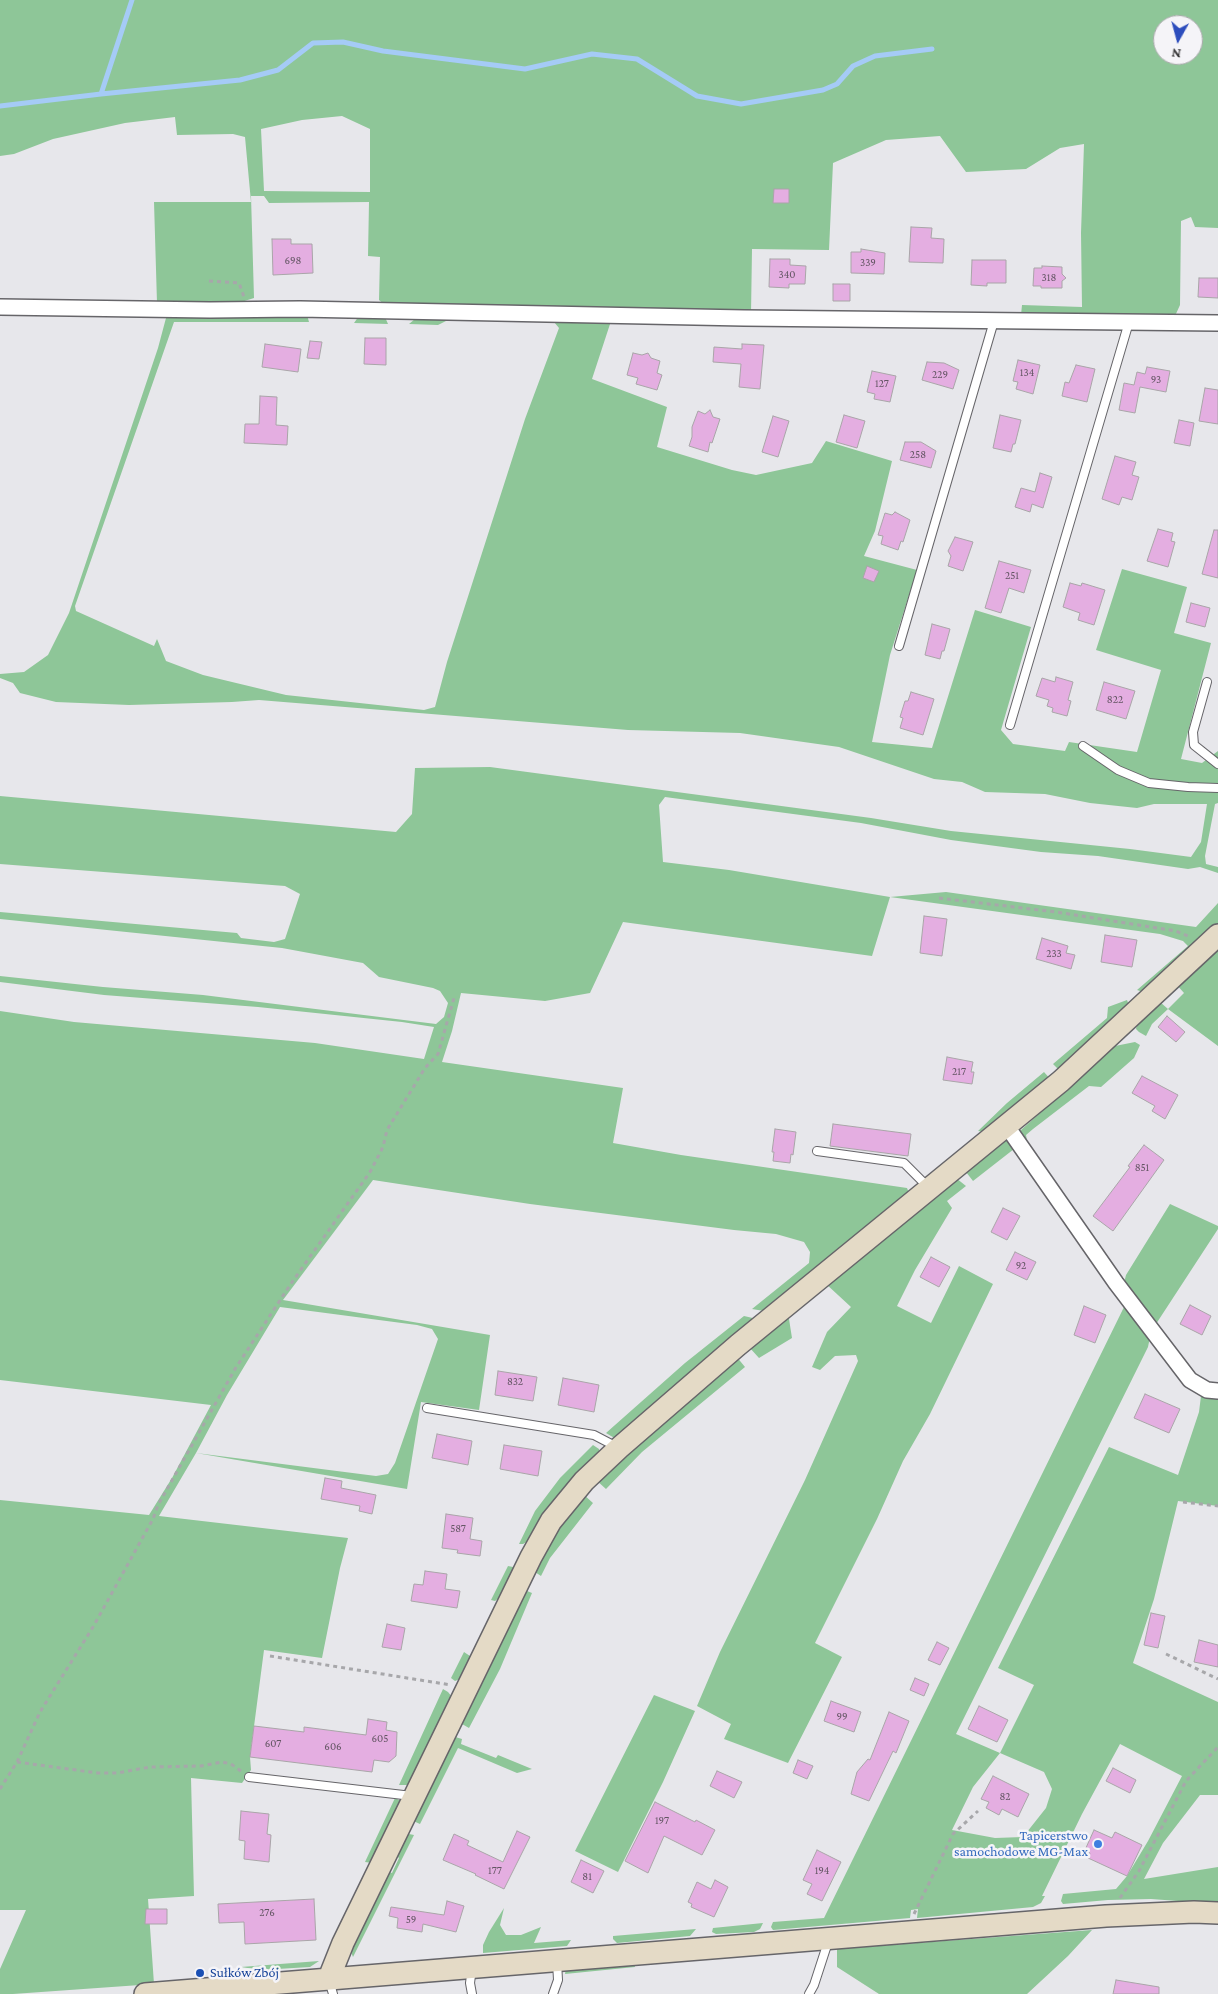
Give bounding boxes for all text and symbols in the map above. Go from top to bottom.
north arrow [1153,15,1203,65]
text: N [1171,45,1182,62]
house number: 698 [285,254,301,268]
house number: 339 [860,256,876,270]
house number: 340 [778,268,796,282]
house number: 318 [1042,271,1056,285]
house number: 134 [1020,366,1034,380]
house number: 229 [932,368,948,382]
house number: 93 [1151,373,1161,387]
house number: 127 [875,377,889,391]
house number: 258 [910,448,926,462]
house number: 251 [1005,569,1019,583]
house number: 822 [1107,693,1123,707]
house number: 233 [1046,947,1062,961]
house number: 217 [952,1065,966,1079]
house number: 851 [1135,1161,1149,1175]
house number: 92 [1016,1259,1026,1273]
house number: 832 [507,1375,523,1389]
house number: 587 [450,1522,466,1536]
house number: 99 [836,1710,848,1724]
house number: 605 [372,1732,388,1746]
house number: 607 [265,1737,281,1751]
house number: 606 [324,1740,342,1754]
house number: 82 [999,1790,1011,1804]
house number: 197 [655,1814,669,1828]
place label: Tapicerstwo samochodowe MG-Max [954,1828,1088,1860]
marker: Tapicerstwo samochodowe MG-Max [1092,1838,1104,1850]
house number: 177 [488,1864,502,1878]
house number: 194 [815,1864,829,1878]
house number: 81 [582,1870,592,1884]
house number: 276 [259,1906,275,1920]
house number: 59 [406,1913,416,1927]
place label: Sułków Zbój [210,1965,279,1981]
marker: Sułków Zbój [194,1967,206,1979]

